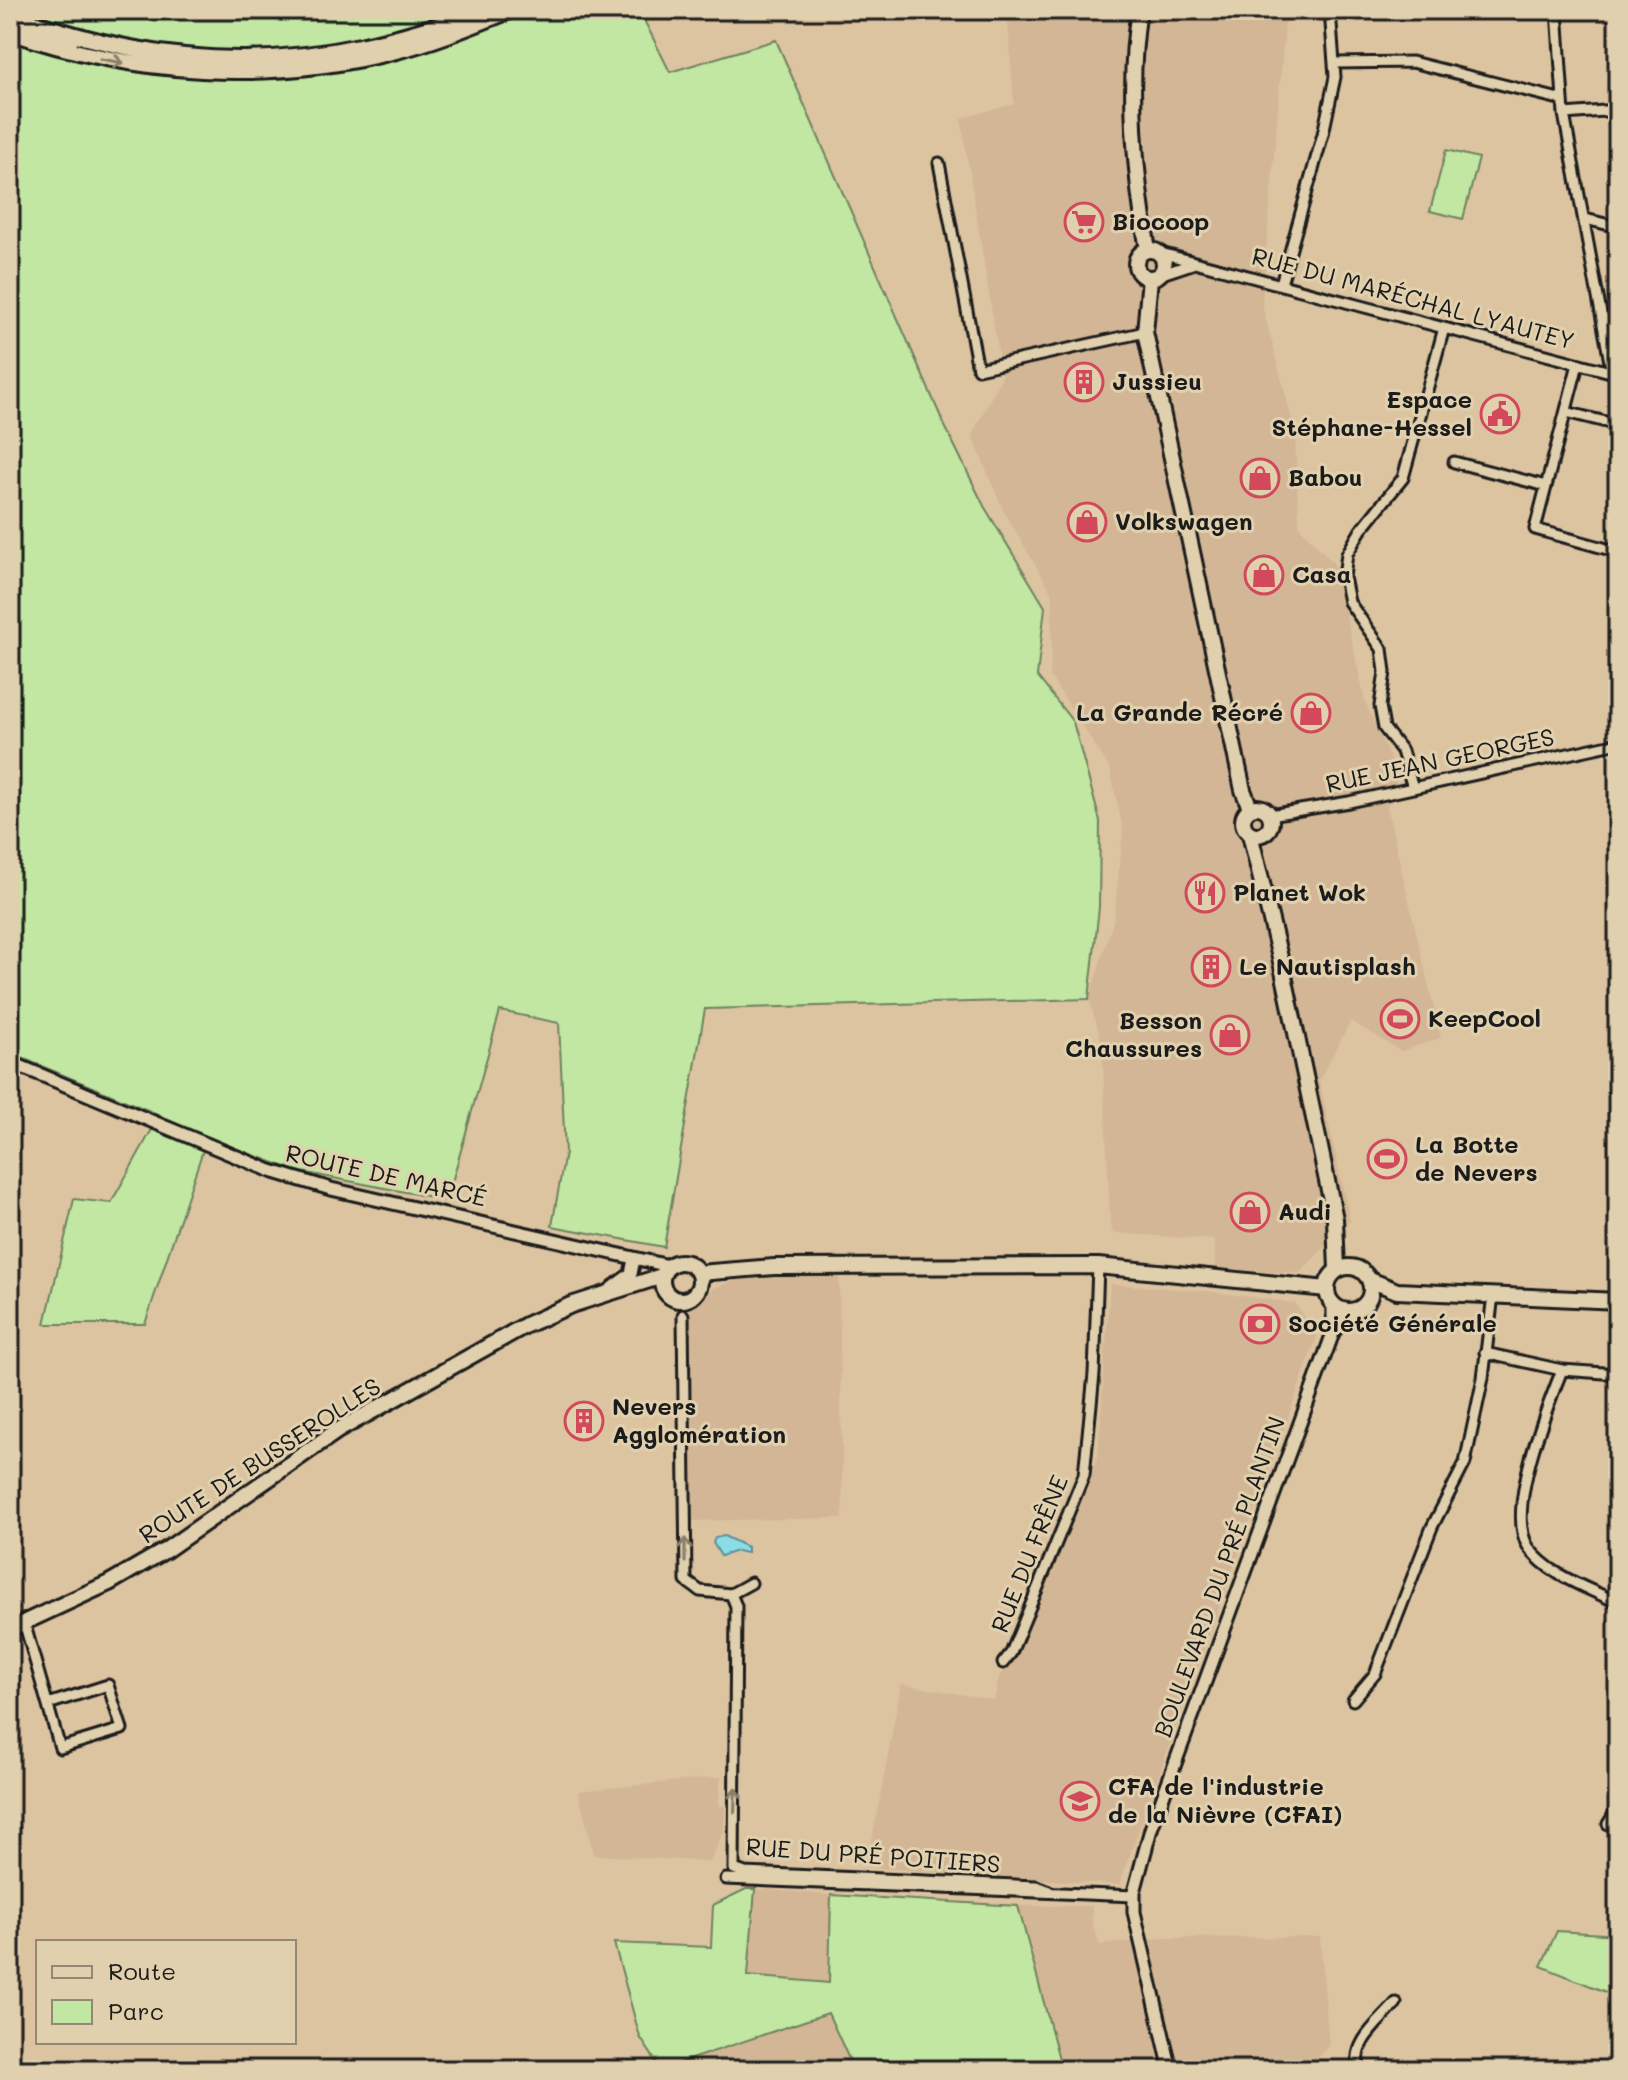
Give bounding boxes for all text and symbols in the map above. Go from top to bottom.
one-way arrow [99,54,124,69]
supermarket icon: Biocoop [1063,201,1105,243]
place label: Biocoop [1112,205,1209,236]
street label: RUE DU MARÉCHAL LYAUTEY [1249,240,1578,356]
building icon: Jussieu [1063,361,1105,403]
place label: Jussieu [1112,365,1202,396]
place label: Espace Stéphane-Hessel [1271,383,1472,442]
public building icon: Espace Stéphane-Hessel [1479,393,1521,435]
shop icon: Babou [1239,457,1281,499]
place label: Babou [1288,461,1363,492]
shop icon: Volkswagen [1066,501,1108,543]
place label: Volkswagen [1115,505,1253,536]
shop icon: Casa [1243,554,1285,596]
place label: Casa [1292,558,1351,589]
shop icon: La Grande Récré [1290,692,1332,734]
place label: La Grande Récré [1076,696,1283,727]
street label: RUE JEAN GEORGES [1323,720,1557,799]
restaurant icon: Planet Wok [1184,872,1226,914]
place label: Planet Wok [1233,876,1366,907]
building icon: Le Nautisplash [1190,946,1232,988]
place label: Le Nautisplash [1239,950,1416,981]
sports icon: KeepCool [1379,998,1421,1040]
place label: KeepCool [1428,1002,1541,1033]
place label: Besson Chaussures [1065,1004,1202,1063]
shop icon: Besson Chaussures [1209,1014,1251,1056]
place label: La Botte de Nevers [1415,1128,1538,1187]
street label: ROUTE DE MARCÉ [283,1136,490,1213]
sports icon: La Botte de Nevers [1366,1138,1408,1180]
shop icon: Audi [1229,1191,1271,1233]
place label: Audi [1278,1195,1332,1226]
bank icon: Société Générale [1239,1303,1281,1345]
place label: Société Générale [1288,1307,1497,1338]
street label: ROUTE DE BUSSEROLLES [133,1370,386,1549]
place label: Nevers Agglomération [612,1390,786,1449]
building icon: Nevers Agglomération [563,1400,605,1442]
street label: BOULEVARD DU PRÉ PLANTIN [1146,1412,1291,1741]
street label: RUE DU FRÊNE [983,1470,1074,1637]
one-way arrow [677,1537,692,1564]
place label: CFA de l'industrie de la Nièvre (CFAI) [1108,1770,1342,1829]
school or university icon: CFA de l'industrie de la Nièvre (CFAI) [1059,1780,1101,1822]
one-way arrow [728,1787,743,1814]
street label: RUE DU PRÉ POITIERS [745,1830,1001,1879]
legend [36,1940,296,2044]
text: Route [108,1955,176,1986]
text: Parc [108,1995,164,2026]

